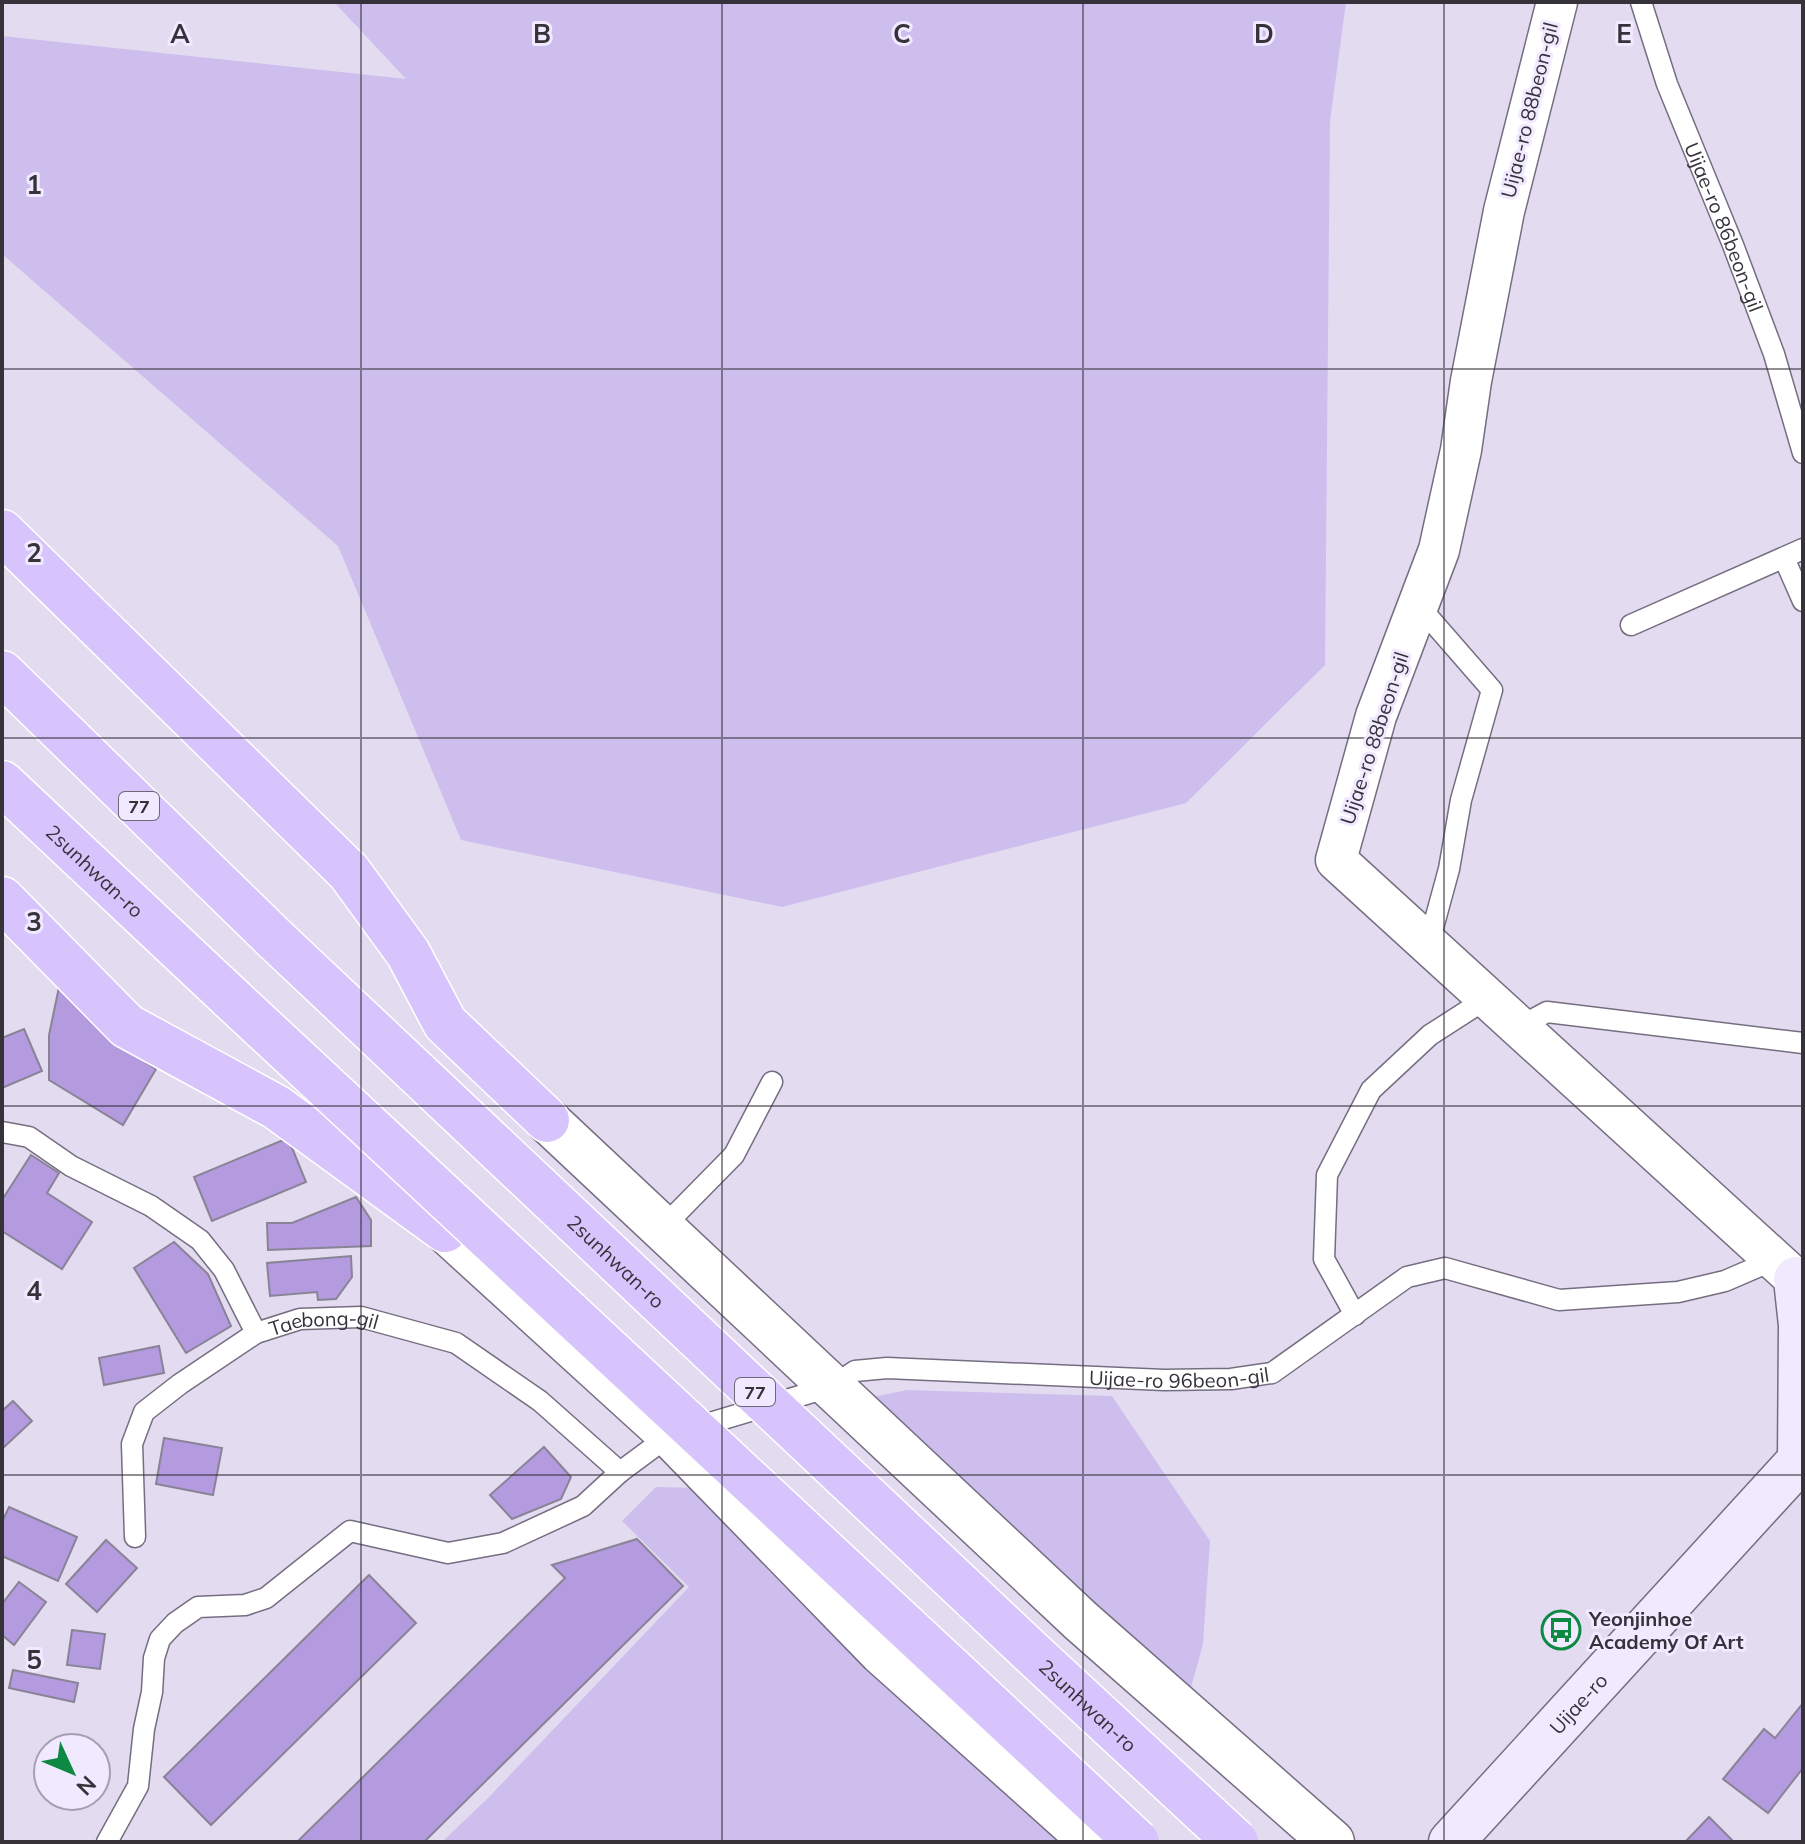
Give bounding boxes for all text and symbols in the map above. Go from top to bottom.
text: A [170,17,190,50]
text: B [533,17,551,50]
text: C [893,17,911,50]
text: D [1254,17,1274,50]
text: E [1616,17,1632,50]
street label: Uijae-ro 88beon-gil [1495,20,1563,200]
street label: Uijae-ro 86beon-gil [1680,138,1769,315]
text: 1 [26,168,42,201]
text: 2 [26,536,42,569]
street label: Uijae-ro 88beon-gil [1334,649,1414,827]
road number: 77 [119,792,159,820]
street label: 2sunhwan-ro [41,819,149,922]
text: 3 [26,905,42,938]
street label: 2sunhwan-ro [562,1209,670,1313]
text: 4 [26,1274,42,1307]
street label: Taebong-gil [266,1304,382,1341]
street label: Uijae-ro 96beon-gil [1089,1361,1271,1393]
road number: 77 [735,1378,775,1406]
place label: Yeonjinhoe Academy Of Art [1588,1606,1744,1654]
bus stop icon: Yeonjinhoe Academy Of Art [1540,1609,1582,1651]
text: 5 [26,1643,42,1676]
street label: 2sunhwan-ro [1034,1654,1143,1757]
street label: Uijae-ro [1544,1667,1612,1739]
north arrow [32,1732,112,1812]
text: N [71,1770,102,1802]

